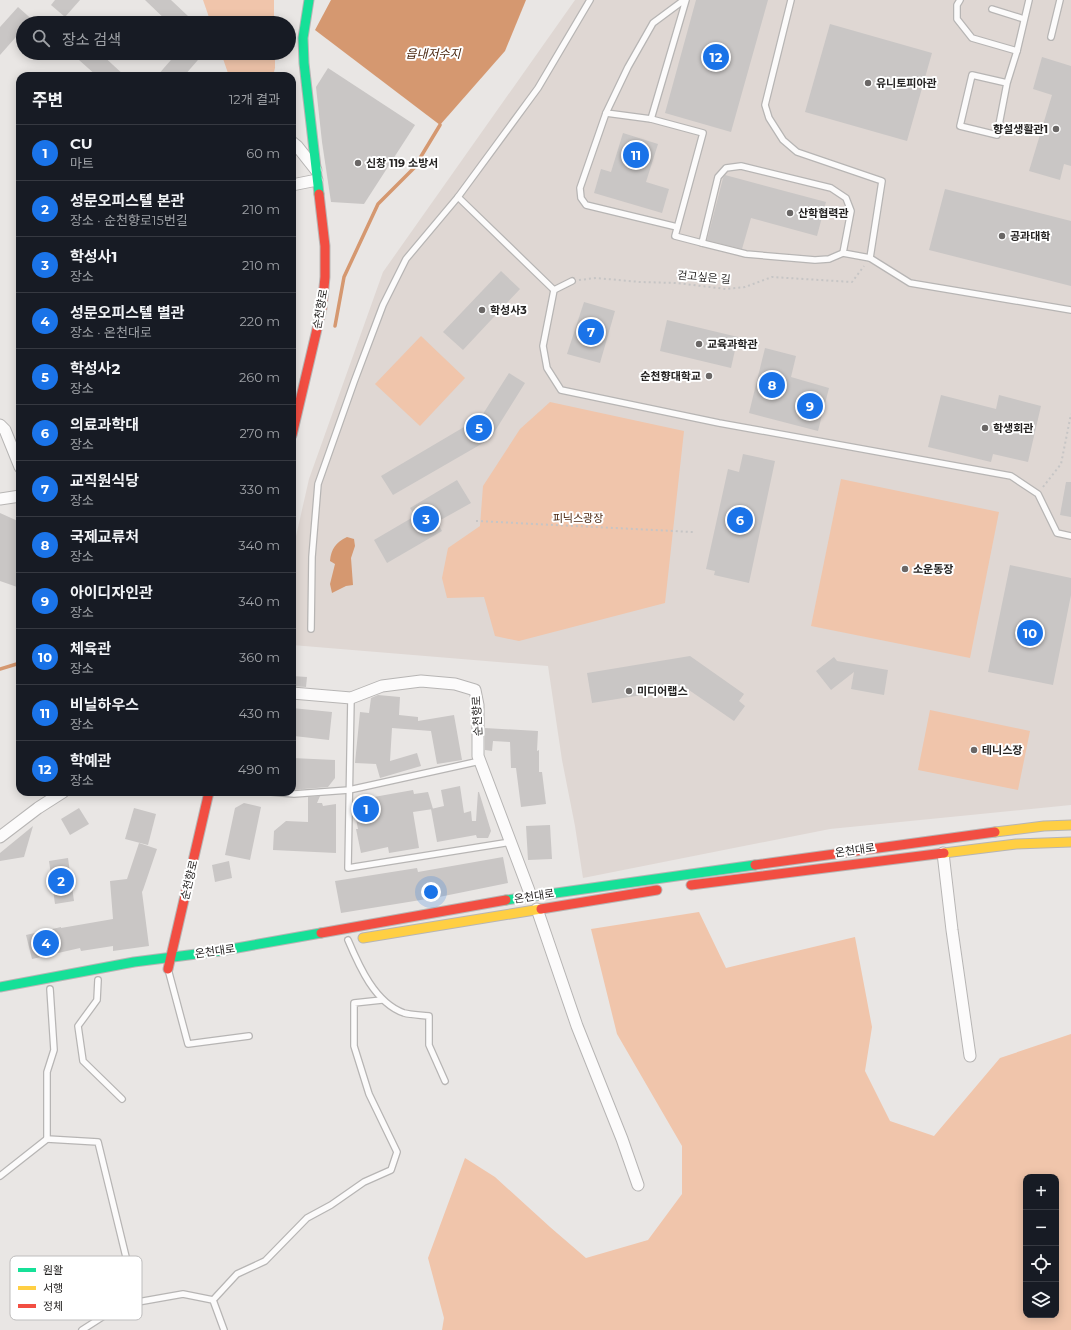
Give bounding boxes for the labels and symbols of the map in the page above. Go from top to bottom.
pin: 12 [703,42,729,72]
water label: 읍내저수지 [405,46,462,61]
place label: 유니토피아관 [876,76,937,90]
marker: 유니토피아관 [863,78,873,88]
place label: 향설생활관1 [993,122,1048,136]
marker: 향설생활관1 [1051,124,1061,134]
pin: 11 [623,140,649,170]
place label: 신창 119 소방서 [366,156,438,170]
marker: 신창 119 소방서 [353,158,363,168]
place label: 산학협력관 [798,206,849,220]
marker: 산학협력관 [785,208,795,218]
place label: 공과대학 [1010,229,1050,243]
marker: 공과대학 [997,231,1007,241]
street label: 걷고싶은 길 [677,268,731,286]
street label: 순천향로 [310,288,330,330]
place label: 학성사3 [490,303,527,317]
marker: 학성사3 [477,305,487,315]
pin: 7 [578,317,604,347]
place label: 교육과학관 [707,337,758,351]
marker: 교육과학관 [694,339,704,349]
place label: 순천향대학교 [640,369,701,383]
pin: 8 [759,370,785,400]
marker: 순천향대학교 [704,371,714,381]
pin: 9 [797,391,823,421]
pin: 5 [466,413,492,443]
place label: 학생회관 [993,421,1033,435]
marker: 학생회관 [980,423,990,433]
pin: 3 [413,504,439,534]
pin: 6 [727,505,753,535]
park label: 피닉스광장 [553,511,603,525]
place label: 소운동장 [913,562,953,576]
marker: 소운동장 [900,564,910,574]
pin: 10 [1017,618,1043,648]
place label: 미디어랩스 [637,684,688,698]
marker: 미디어랩스 [624,686,634,696]
street label: 순천향로 [469,695,485,737]
place label: 테니스장 [982,743,1022,757]
marker: 테니스장 [969,745,979,755]
pin: 1 [353,794,379,824]
street label: 온천대로 [834,840,876,860]
street label: 순천향로 [178,859,200,901]
pin: 2 [48,866,74,896]
your location [421,882,441,902]
street label: 온천대로 [513,886,555,906]
pin: 4 [33,928,59,958]
street label: 온천대로 [194,941,236,961]
legend [10,1256,142,1320]
text: 원활 [43,1263,63,1277]
text: 서행 [43,1281,63,1295]
text: 정체 [43,1299,63,1313]

